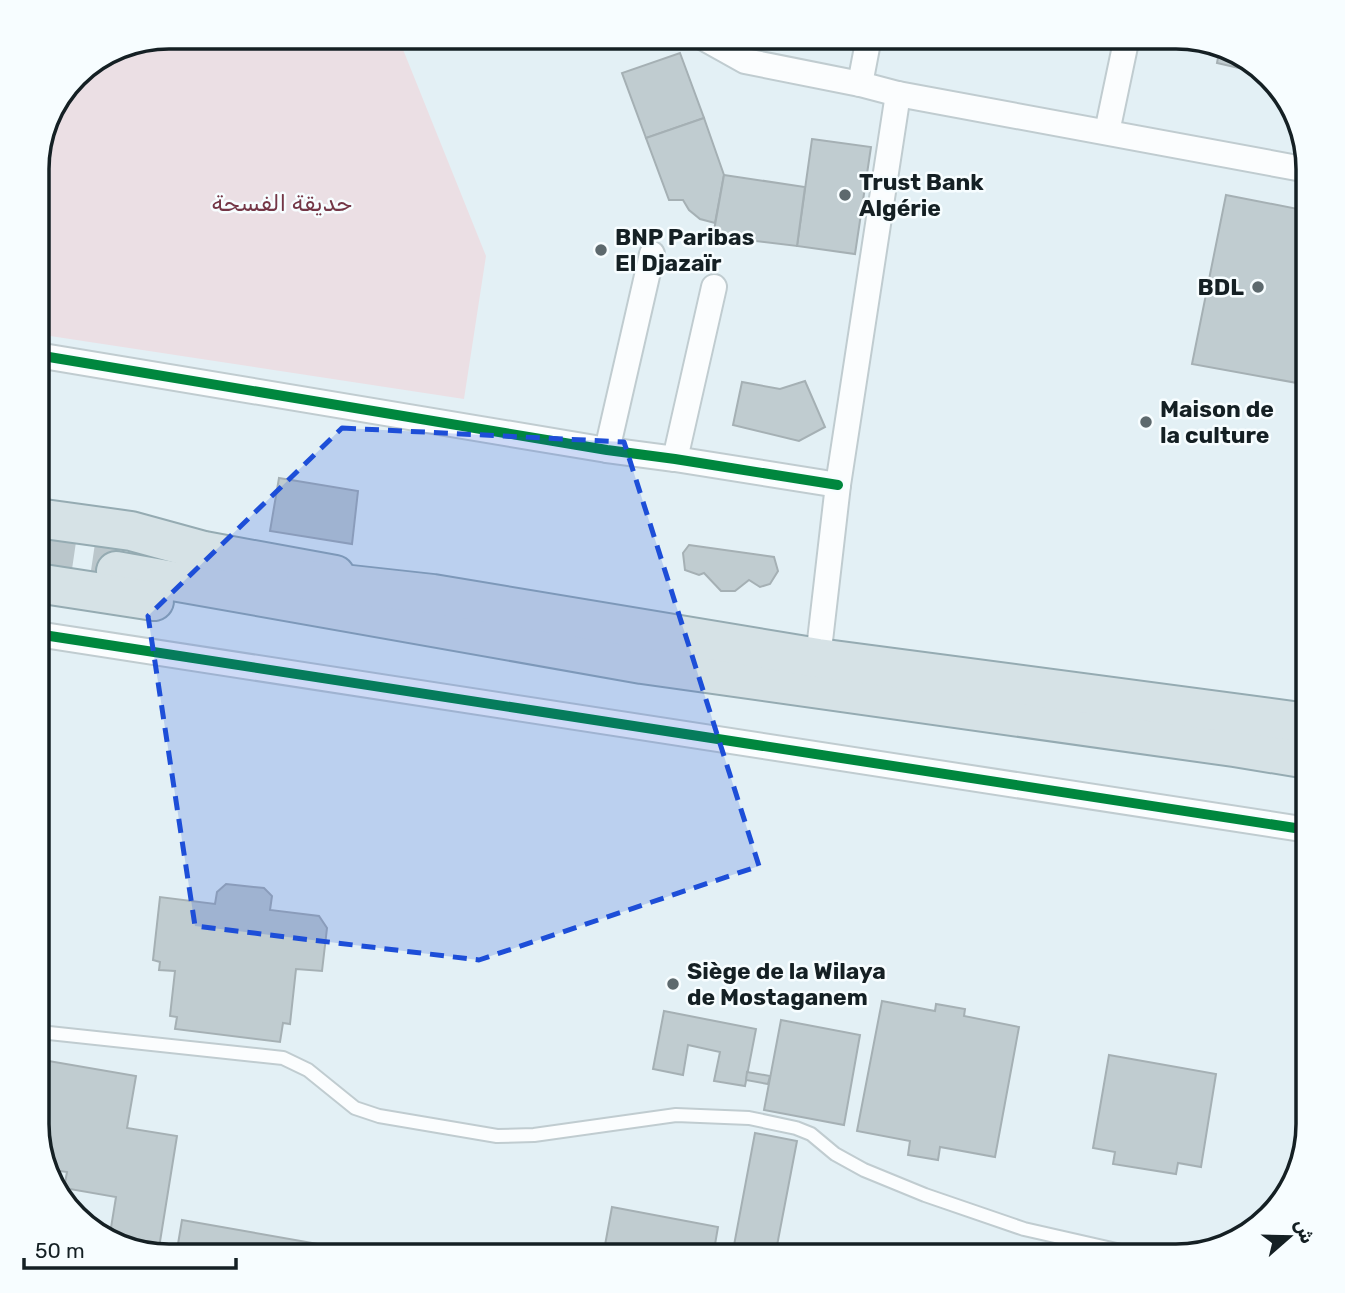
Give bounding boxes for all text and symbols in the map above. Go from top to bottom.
place label: Trust Bank Algérie [859,168,984,222]
marker: Trust Bank Algérie [837,187,853,203]
park label: حديقة الفسحة [212,189,352,217]
place label: BNP Paribas El Djazaïr [615,223,755,277]
marker: BNP Paribas El Djazaïr [593,242,609,258]
place label: BDL [1198,273,1244,301]
marker: BDL [1250,279,1266,295]
place label: Maison de la culture [1160,395,1274,449]
marker: Maison de la culture [1138,414,1154,430]
place label: Siège de la Wilaya de Mostaganem [687,957,886,1011]
marker: Siège de la Wilaya de Mostaganem [665,976,681,992]
north arrow [1254,1202,1324,1272]
text: ش [1290,1216,1319,1247]
scale bar [24,1226,236,1270]
text: 50 m [35,1238,85,1263]

